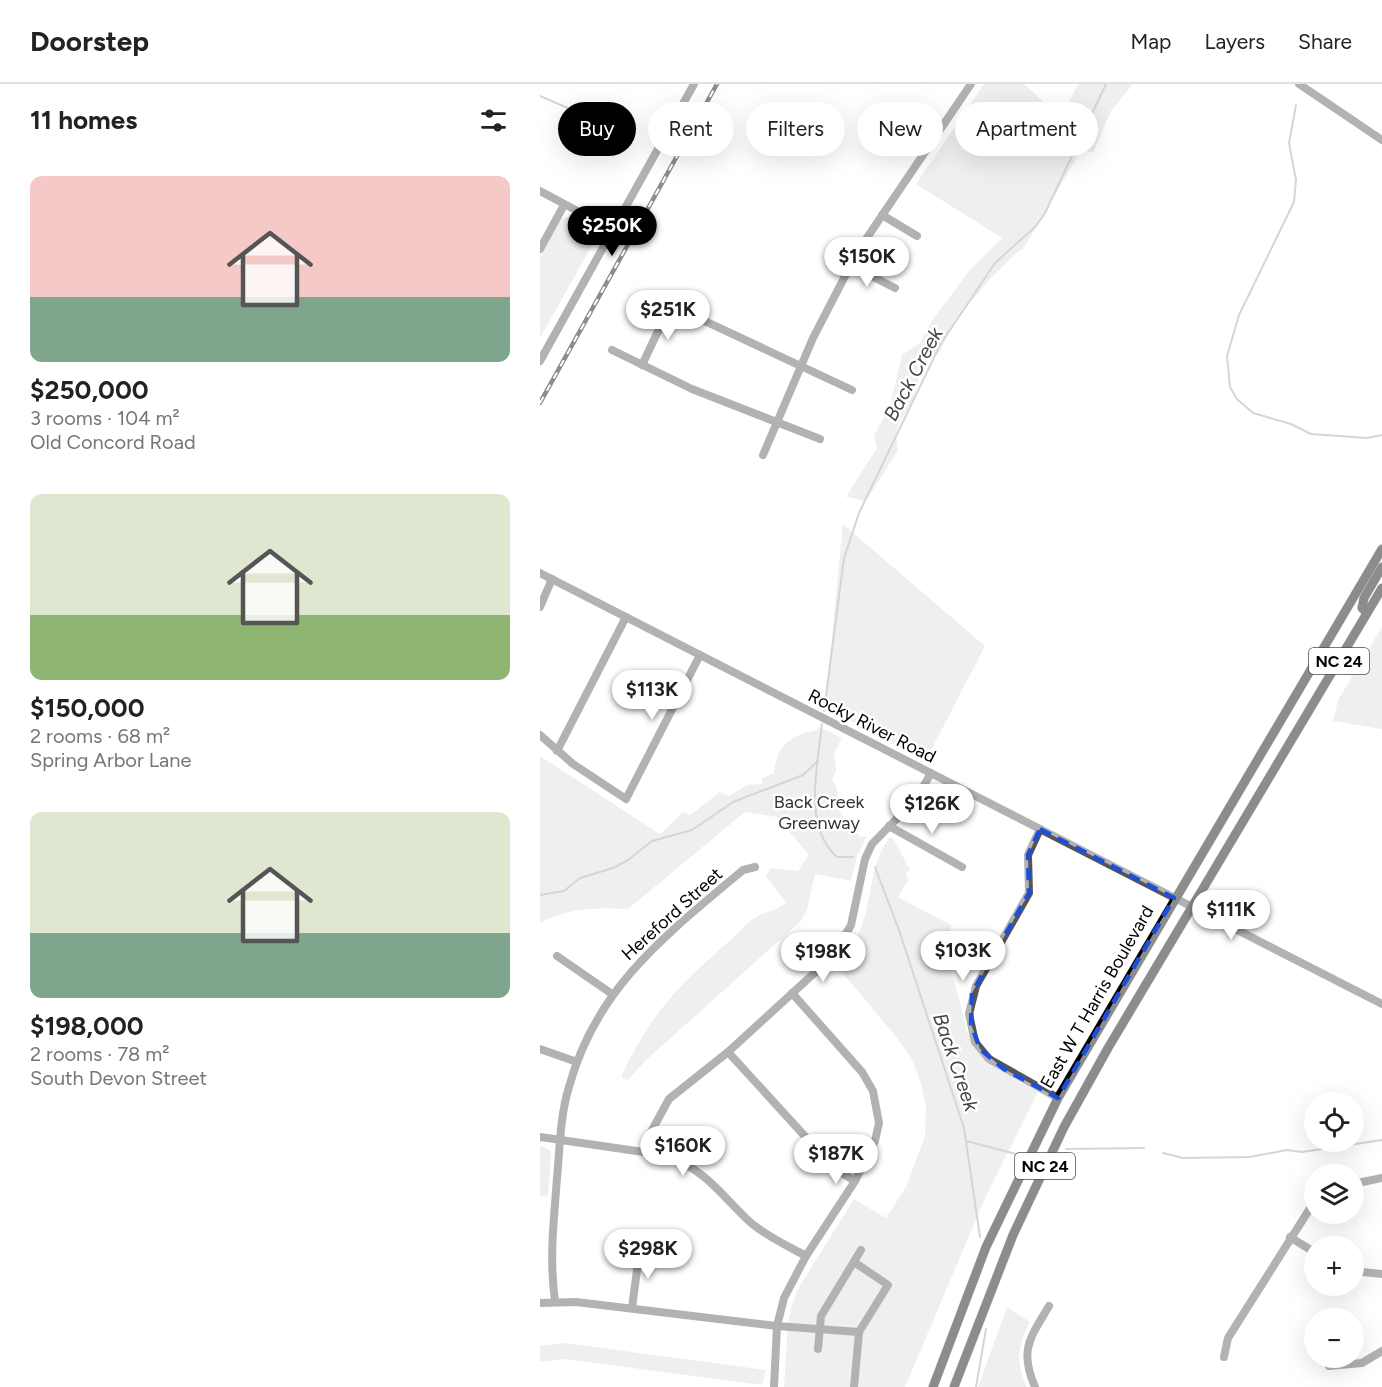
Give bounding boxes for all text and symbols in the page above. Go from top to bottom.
text: Doorstep [30,24,149,58]
text: Map [1131,29,1171,54]
text: Layers [1204,29,1265,54]
text: Share [1298,29,1352,54]
chip: Buy [558,102,636,156]
chip: Rent [648,102,734,156]
chip: Filters [746,102,845,156]
chip: New [857,102,943,156]
chip: Apartment [955,102,1098,156]
text: 11 homes [30,104,137,136]
icon: filters [477,104,510,137]
pin: $250K [570,206,654,257]
text: $250K [582,213,642,237]
icon: home [216,215,324,323]
pin: $150K [825,237,909,288]
text: $150K [838,244,896,268]
pin: $251K [626,290,710,341]
text: $251K [640,297,696,321]
water label: Back Creek [878,322,948,425]
text: $250,000 [30,374,149,406]
text: 3 rooms · 104 m² [30,406,180,430]
text: Old Concord Road [30,430,196,454]
icon: home [216,533,324,641]
road number: NC 24 [1309,648,1369,674]
pin: $113K [610,670,694,721]
text: $113K [626,677,678,701]
street label: Rocky River Road [804,684,940,768]
text: $150,000 [30,692,145,724]
text: 2 rooms · 68 m² [30,724,170,748]
text: Spring Arbor Lane [30,748,191,772]
pin: $126K [890,784,974,835]
park label: Back Creek Greenway [774,791,865,834]
text: $126K [904,791,960,815]
icon: home [216,851,324,959]
street label: Hereford Street [617,863,727,965]
pin: $111K [1189,890,1273,941]
text: $111K [1206,897,1256,921]
street label: East W T Harris Boulevard [1036,902,1158,1092]
pin: $103K [921,931,1005,982]
pin: $198K [781,932,865,983]
text: $103K [935,938,991,962]
text: $198K [795,939,851,963]
text: $198,000 [30,1010,144,1042]
water label: Back Creek [928,1010,984,1115]
text: 2 rooms · 78 m² [30,1042,170,1066]
text: South Devon Street [30,1066,207,1090]
map controls [1304,1092,1364,1368]
button: locate [1304,1092,1364,1152]
pin: $160K [641,1126,725,1177]
text: $160K [654,1133,712,1157]
pin: $187K [794,1134,878,1185]
text: $187K [808,1141,864,1165]
road number: NC 24 [1015,1153,1075,1179]
button: layers [1304,1164,1364,1224]
pin: $298K [606,1229,690,1280]
text: $298K [618,1236,678,1260]
button: + [1304,1236,1364,1296]
button: − [1304,1308,1364,1368]

